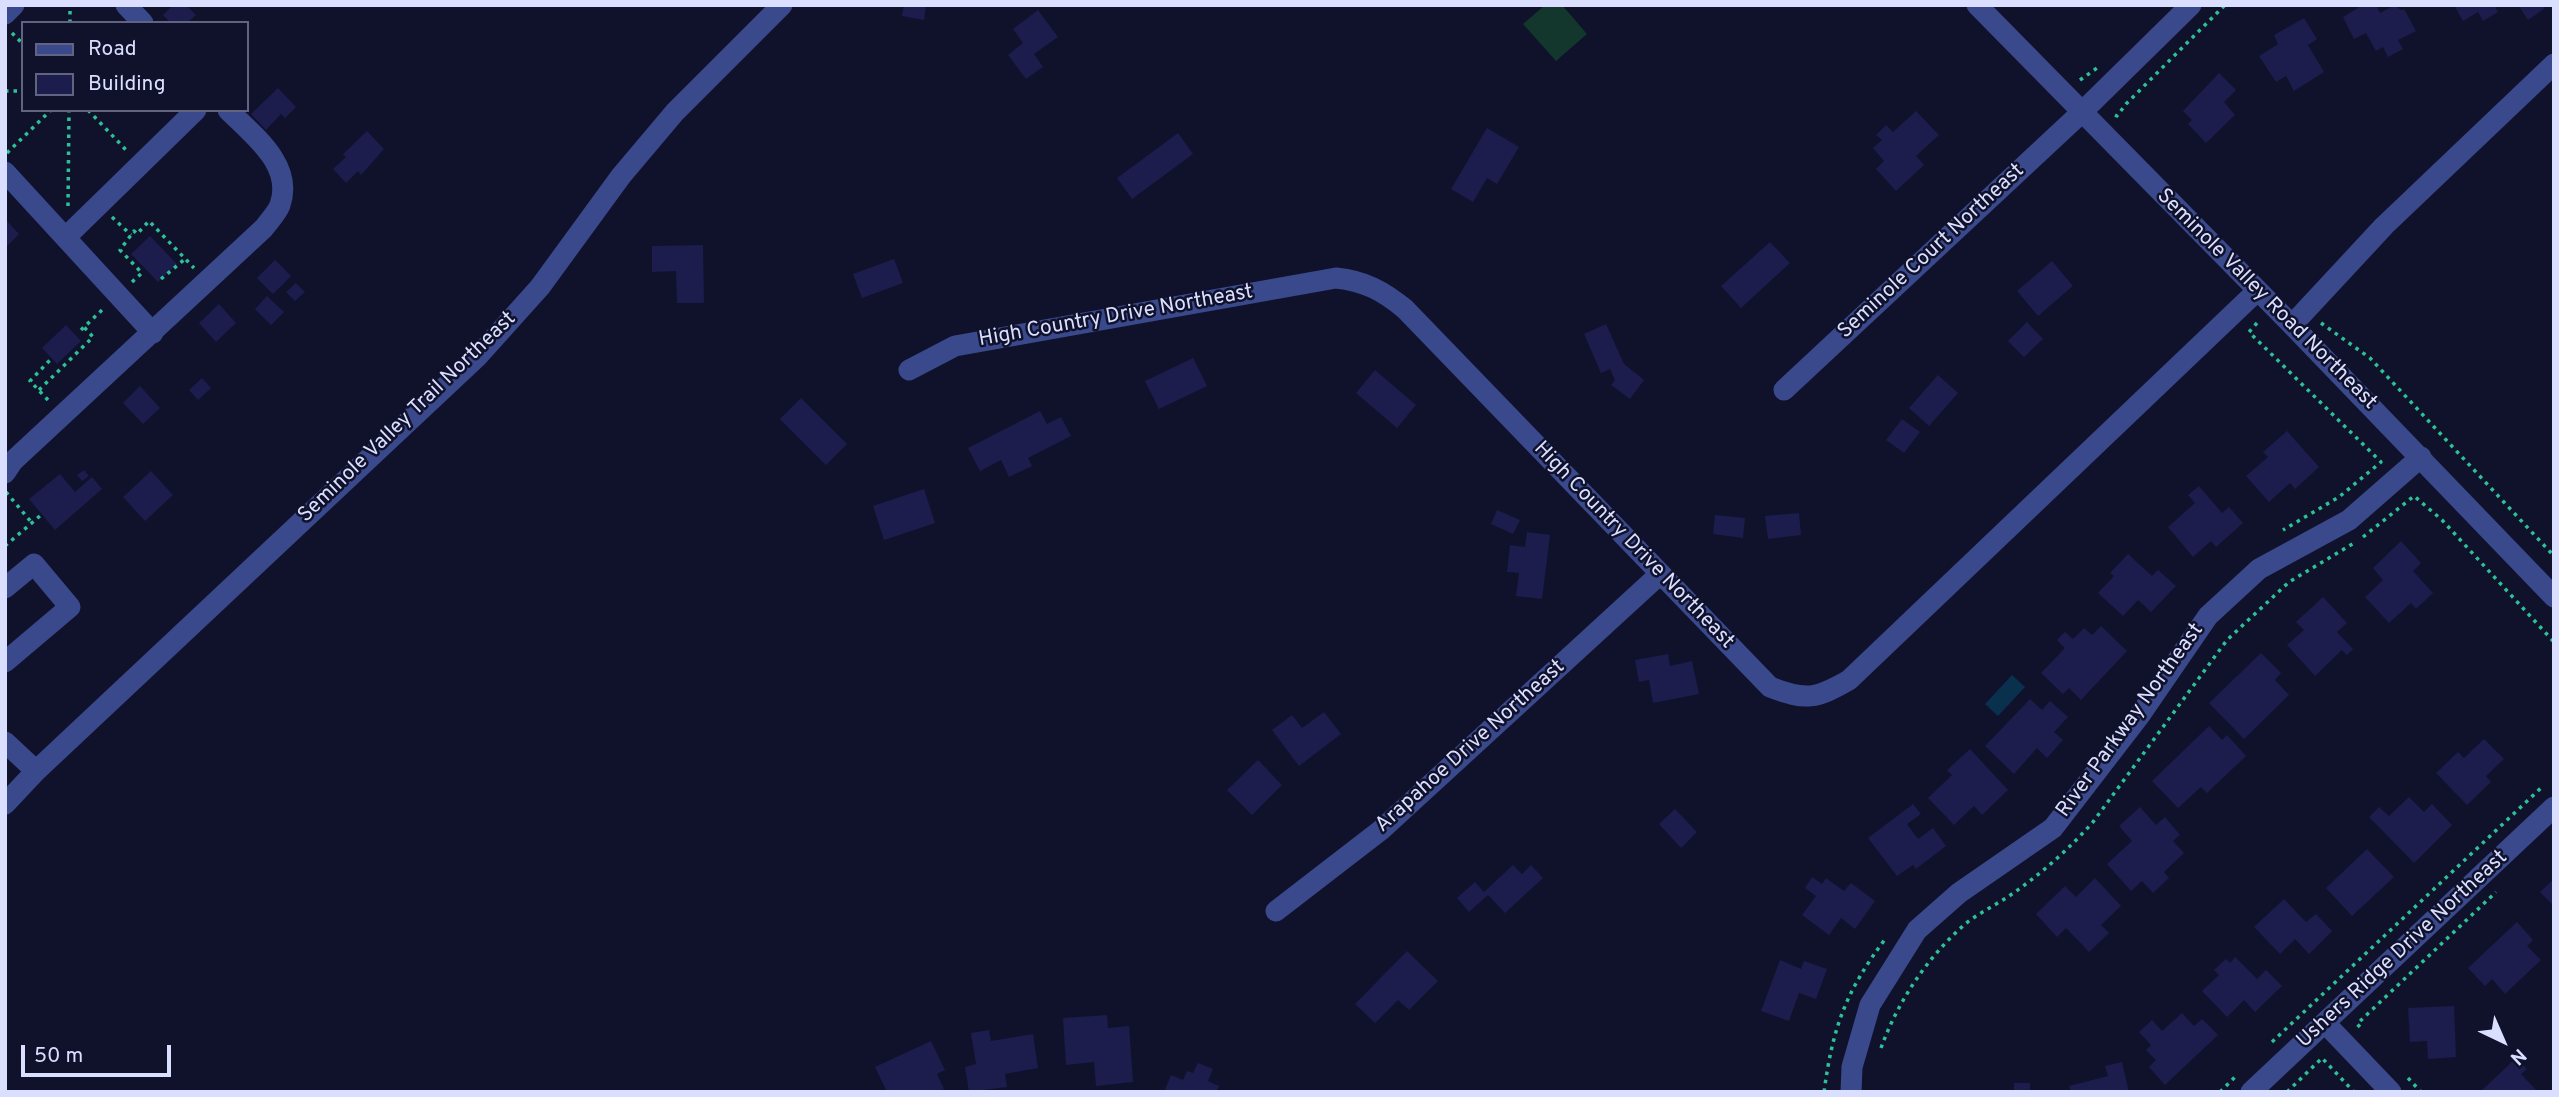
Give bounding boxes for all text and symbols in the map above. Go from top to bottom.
legend [21,21,248,112]
text: Road [88,36,137,63]
text: Building [88,71,166,98]
street label: Seminole Court Northeast [1834,159,2030,345]
street label: Seminole Valley Road Northeast [2150,184,2382,416]
street label: High Country Drive Northeast [977,280,1255,354]
street label: Seminole Valley Trail Northeast [294,307,522,529]
street label: High Country Drive Northeast [1527,437,1739,655]
street label: River Parkway Northeast [2052,619,2210,823]
street label: Arapahoe Drive Northeast [1371,655,1571,839]
street label: Ushers Ridge Drive Northeast [2292,846,2514,1054]
north arrow [2468,1006,2538,1076]
scale bar [24,1030,175,1074]
text: 50 m [34,1043,83,1070]
text: N [2504,1043,2531,1069]

